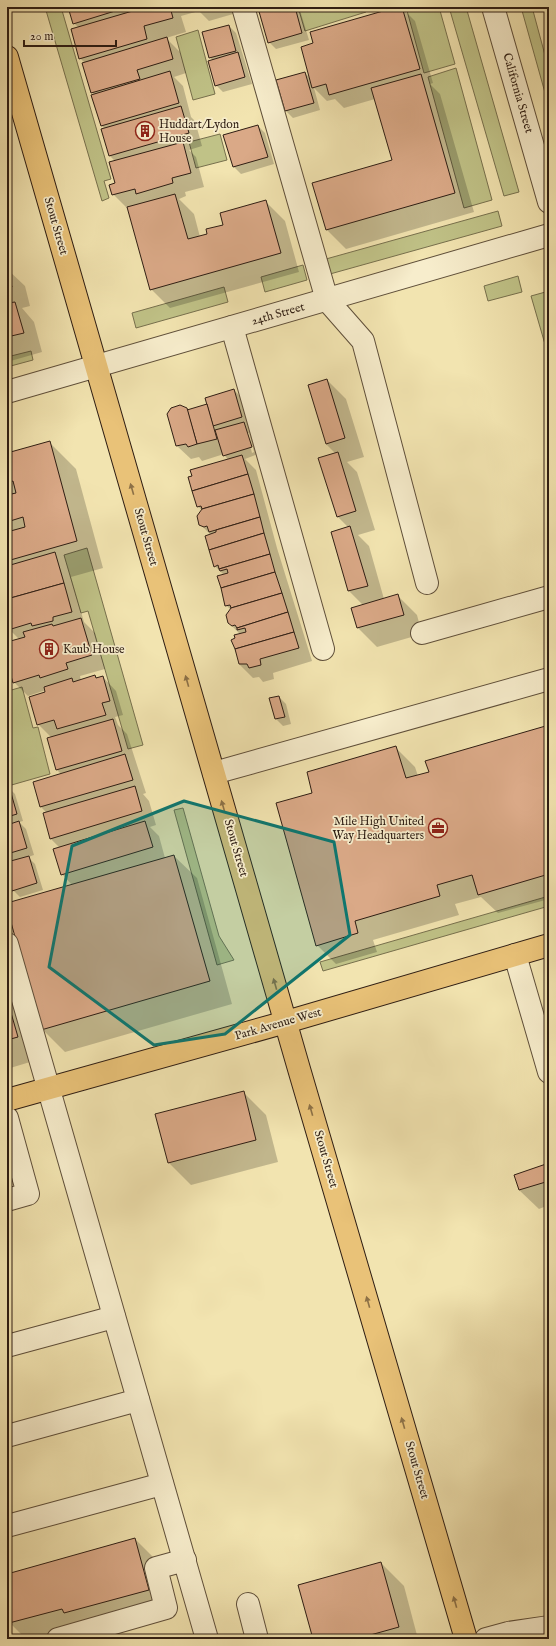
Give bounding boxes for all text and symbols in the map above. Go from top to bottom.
scale bar [24,22,116,48]
text: 20 m [30,29,53,44]
street label: California Street [499,51,537,135]
place label: Huddart/Lydon House [159,117,240,146]
building icon: Huddart/Lydon House [134,120,156,142]
street label: Stout Street [41,195,71,257]
street label: 24th Street [250,299,306,329]
one-way arrow [129,483,135,495]
street label: Stout Street [131,506,161,568]
building icon: Kaub House [38,638,60,660]
place label: Kaub House [63,642,125,657]
one-way arrow [184,675,190,687]
one-way arrow [220,800,226,812]
place label: Mile High United Way Headquarters [332,814,425,844]
street label: Stout Street [221,817,251,879]
office icon: Mile High United Way Headquarters [427,817,449,839]
one-way arrow [272,978,278,990]
street label: Park Avenue West [233,1004,323,1044]
one-way arrow [308,1104,314,1116]
street label: Stout Street [311,1128,341,1190]
one-way arrow [365,1296,371,1308]
one-way arrow [400,1417,406,1429]
street label: Stout Street [402,1439,432,1501]
one-way arrow [452,1595,458,1607]

